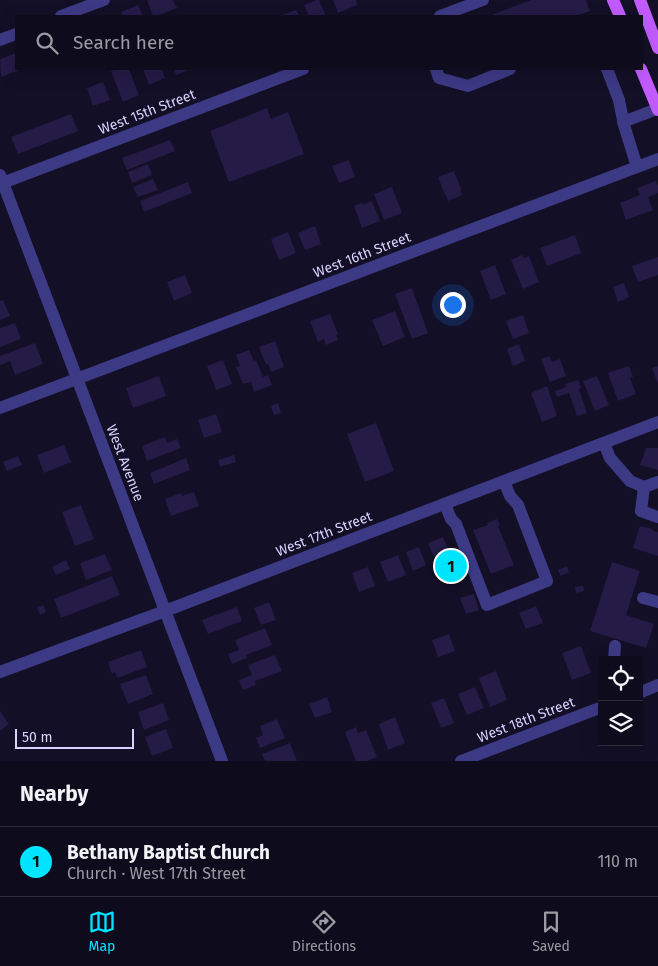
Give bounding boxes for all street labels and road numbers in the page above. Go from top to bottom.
street label: West 15th Street [96,85,199,138]
street label: West 16th Street [311,228,414,281]
street label: West Avenue [103,422,147,504]
street label: West 17th Street [274,508,375,560]
street label: West 18th Street [475,693,578,746]

